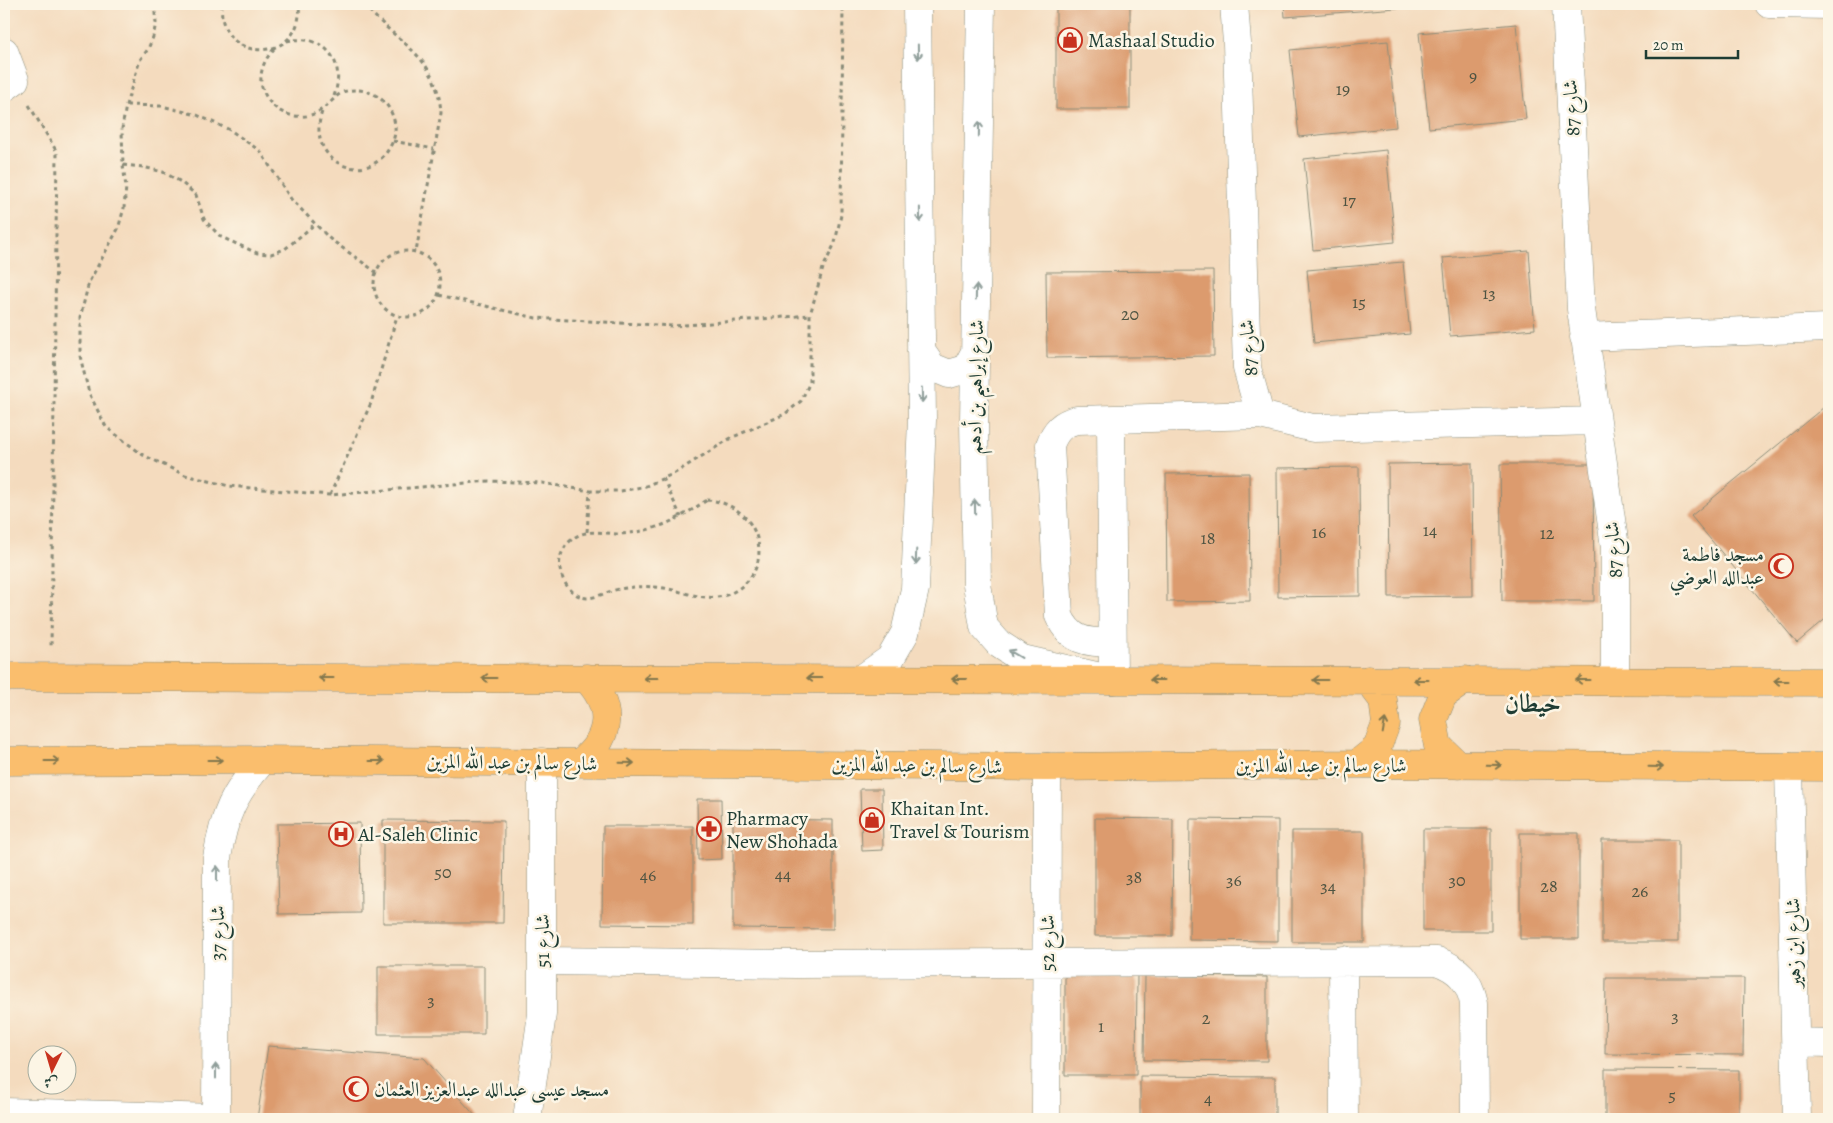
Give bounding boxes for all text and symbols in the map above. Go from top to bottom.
shop icon: Mashaal Studio [1057,27,1083,53]
place label: Mashaal Studio [1088,27,1215,54]
scale bar [1646,28,1738,60]
text: 20 m [1653,35,1684,55]
one-way arrow [913,44,923,60]
house number: 9 [1469,64,1477,88]
house number: 19 [1336,77,1350,101]
street label: شارع 87 [1557,79,1590,137]
one-way arrow [974,122,984,138]
house number: 17 [1342,188,1356,212]
one-way arrow [915,206,925,223]
house number: 13 [1482,281,1496,305]
one-way arrow [971,284,981,300]
house number: 15 [1352,290,1366,314]
house number: 20 [1121,302,1139,326]
street label: شارع 87 [1233,318,1268,377]
street label: شارع إبراهيم بن أدهم [960,319,996,455]
one-way arrow [917,386,927,403]
one-way arrow [970,499,980,516]
house number: 14 [1423,518,1437,542]
house number: 16 [1312,520,1326,544]
street label: شارع 87 [1598,520,1633,579]
house number: 12 [1540,521,1555,545]
house number: 18 [1201,526,1215,550]
place label: مسجد فاطمة عبدالله العوضي [1670,541,1764,596]
one-way arrow [911,549,920,565]
mosque icon: مسجد فاطمة عبدالله العوضي [1768,553,1794,579]
one-way arrow [1009,649,1023,659]
one-way arrow [319,673,335,683]
one-way arrow [481,673,498,683]
one-way arrow [644,673,660,683]
one-way arrow [806,673,822,683]
one-way arrow [951,674,968,684]
one-way arrow [1149,675,1166,685]
one-way arrow [1312,675,1328,685]
one-way arrow [1413,675,1429,685]
one-way arrow [1575,675,1592,685]
one-way arrow [1773,677,1789,686]
district label: خيطان [1505,687,1561,721]
one-way arrow [1379,718,1389,734]
street label: شارع سالم بن عبد الله المزين [426,746,598,781]
street label: شارع سالم بن عبد الله المزين [831,749,1003,784]
street label: شارع سالم بن عبد الله المزين [1235,750,1407,783]
one-way arrow [206,755,223,765]
one-way arrow [44,756,60,766]
one-way arrow [369,756,385,766]
one-way arrow [619,758,635,768]
one-way arrow [1485,760,1501,770]
one-way arrow [1648,762,1664,772]
place label: Khaitan Int. Travel & Tourism [890,795,1030,845]
place label: Pharmacy New Shohada [726,805,839,855]
shop icon: Khaitan Int. Travel & Tourism [859,807,885,833]
pharmacy icon: Pharmacy New Shohada [696,816,722,842]
hospital icon: Al-Saleh Clinic [328,821,354,847]
place label: Al-Saleh Clinic [357,821,478,848]
house number: 50 [434,860,452,884]
house number: 44 [775,862,791,886]
house number: 46 [640,863,656,887]
one-way arrow [212,865,222,882]
house number: 38 [1126,865,1142,889]
house number: 36 [1226,868,1242,892]
house number: 30 [1448,868,1466,892]
house number: 34 [1320,874,1336,898]
house number: 28 [1540,874,1558,898]
house number: 26 [1632,879,1648,903]
street label: شارع ابن زهير [1779,898,1812,990]
street label: شارع 37 [204,905,235,961]
street label: 51 شارع [529,914,560,968]
street label: شارع 52 [1034,915,1065,971]
house number: 3 [427,988,435,1012]
house number: 3 [1671,1004,1679,1028]
house number: 2 [1202,1006,1211,1030]
house number: 1 [1098,1014,1104,1038]
north arrow [28,1046,78,1096]
one-way arrow [211,1063,221,1079]
text: ش [43,1072,59,1093]
mosque icon: مسجد عيسى عبدالله عبدالعزيز العثمان [343,1076,369,1102]
place label: مسجد عيسى عبدالله عبدالعزيز العثمان [374,1076,609,1104]
house number: 5 [1668,1083,1676,1107]
house number: 4 [1204,1086,1212,1110]

